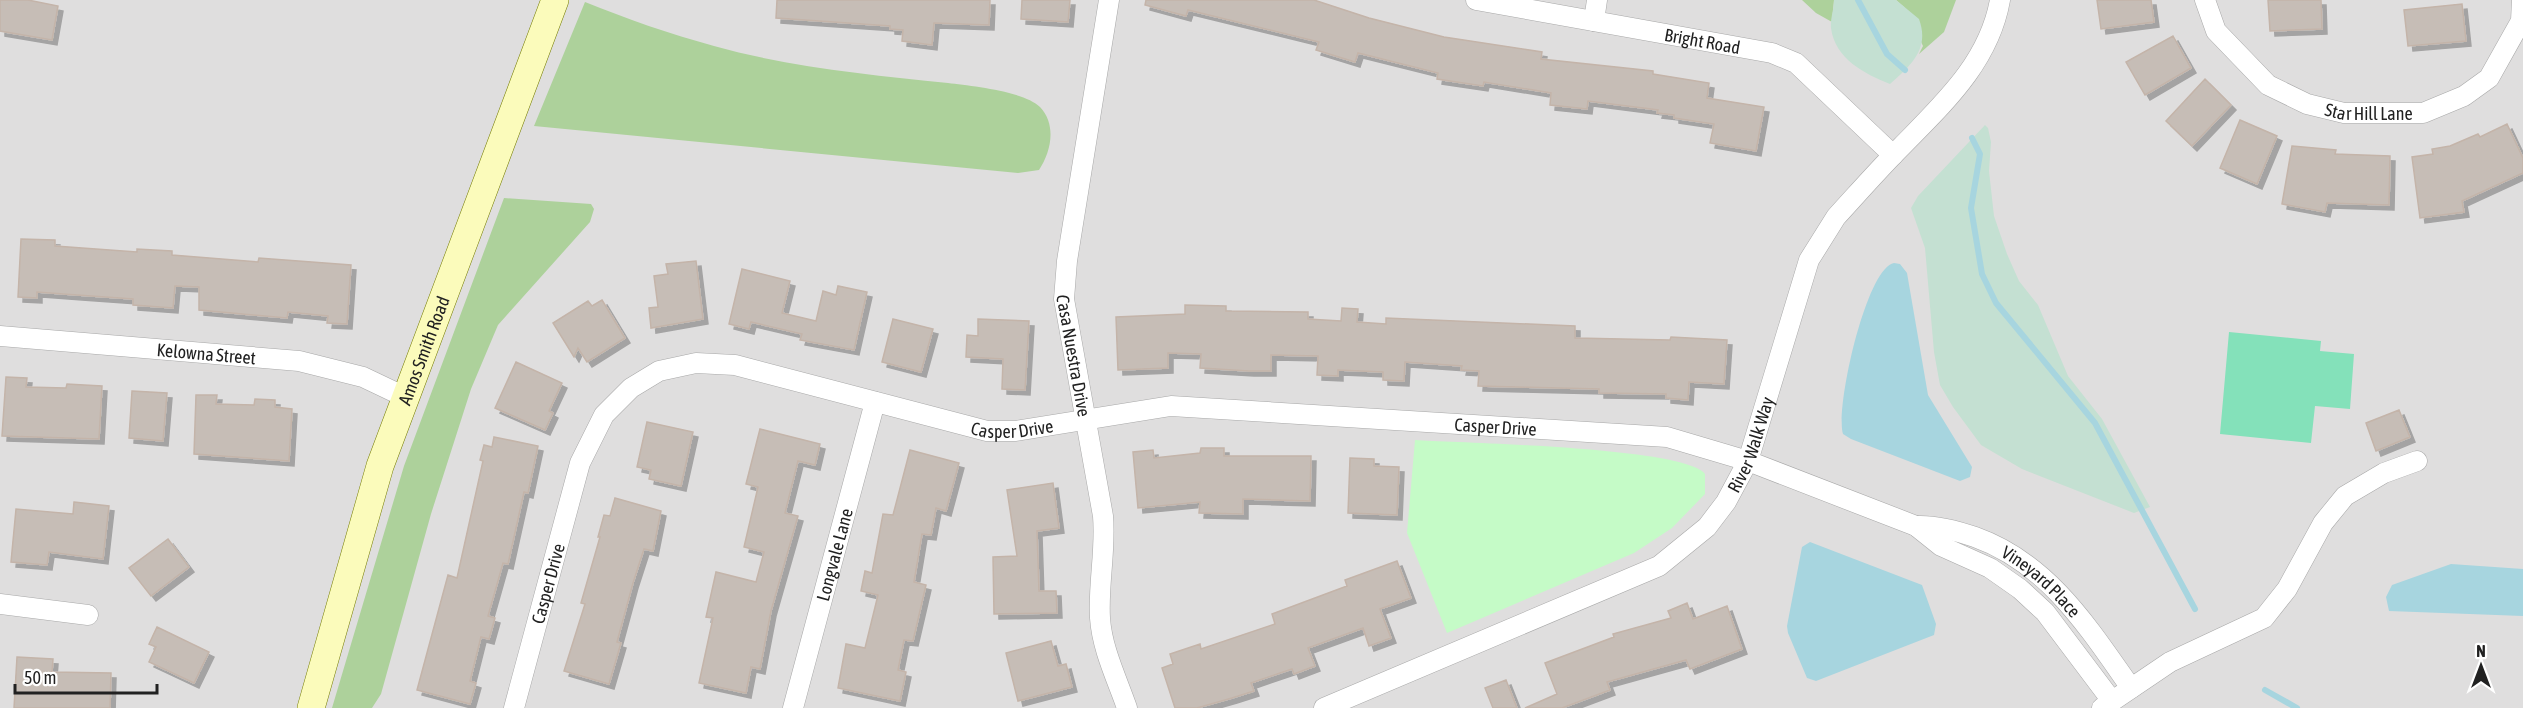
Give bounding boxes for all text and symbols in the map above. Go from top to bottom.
street label: Bright Road [1663,23,1742,58]
street label: Star Hill Lane [2323,98,2413,124]
street label: Amos Smith Road [393,293,453,408]
street label: Casa Nuestra Drive [1053,294,1095,418]
street label: Kelowna Street [156,339,257,368]
street label: River Walk Way [1723,394,1777,496]
street label: Casper Drive [1454,413,1537,439]
street label: Casper Drive [969,415,1055,442]
street label: Longvale Lane [812,506,857,603]
street label: Casper Drive [527,541,568,626]
street label: Vineyard Place [1998,541,2085,621]
north arrow [2451,636,2511,696]
text: N [2476,642,2486,660]
scale bar [15,657,158,695]
text: 50 m [24,667,56,688]

